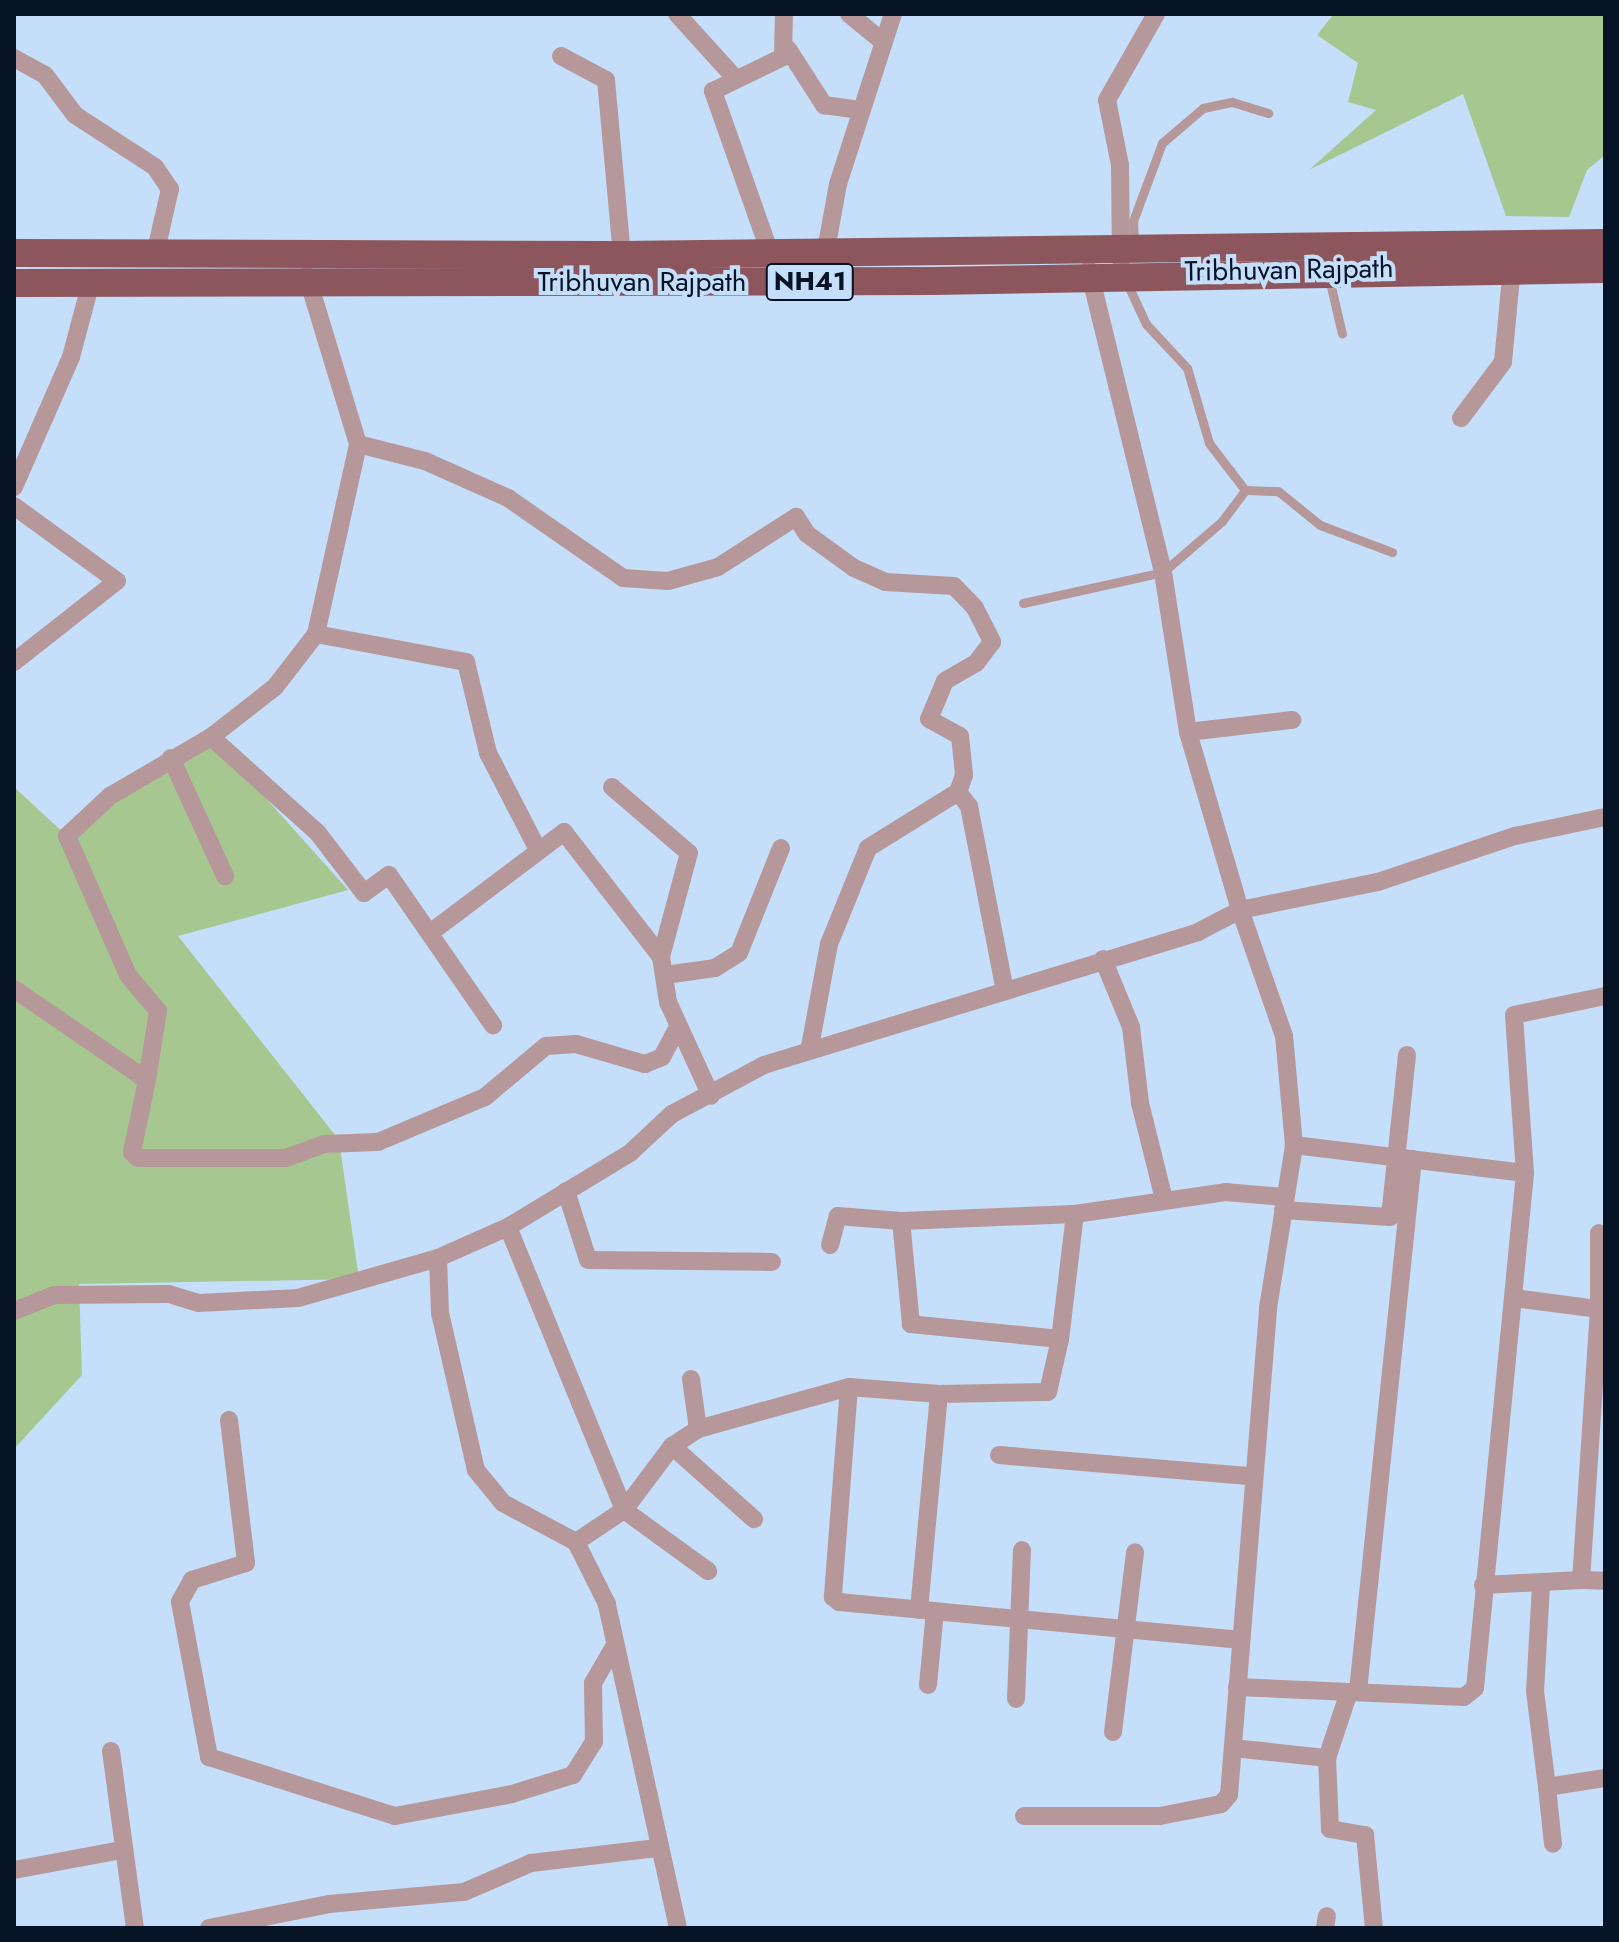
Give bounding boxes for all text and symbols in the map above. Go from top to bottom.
street label: Tribhuvan Rajpath [1184,251,1394,289]
road number: NH41 [764,260,856,304]
street label: Tribhuvan Rajpath [538,265,746,299]

